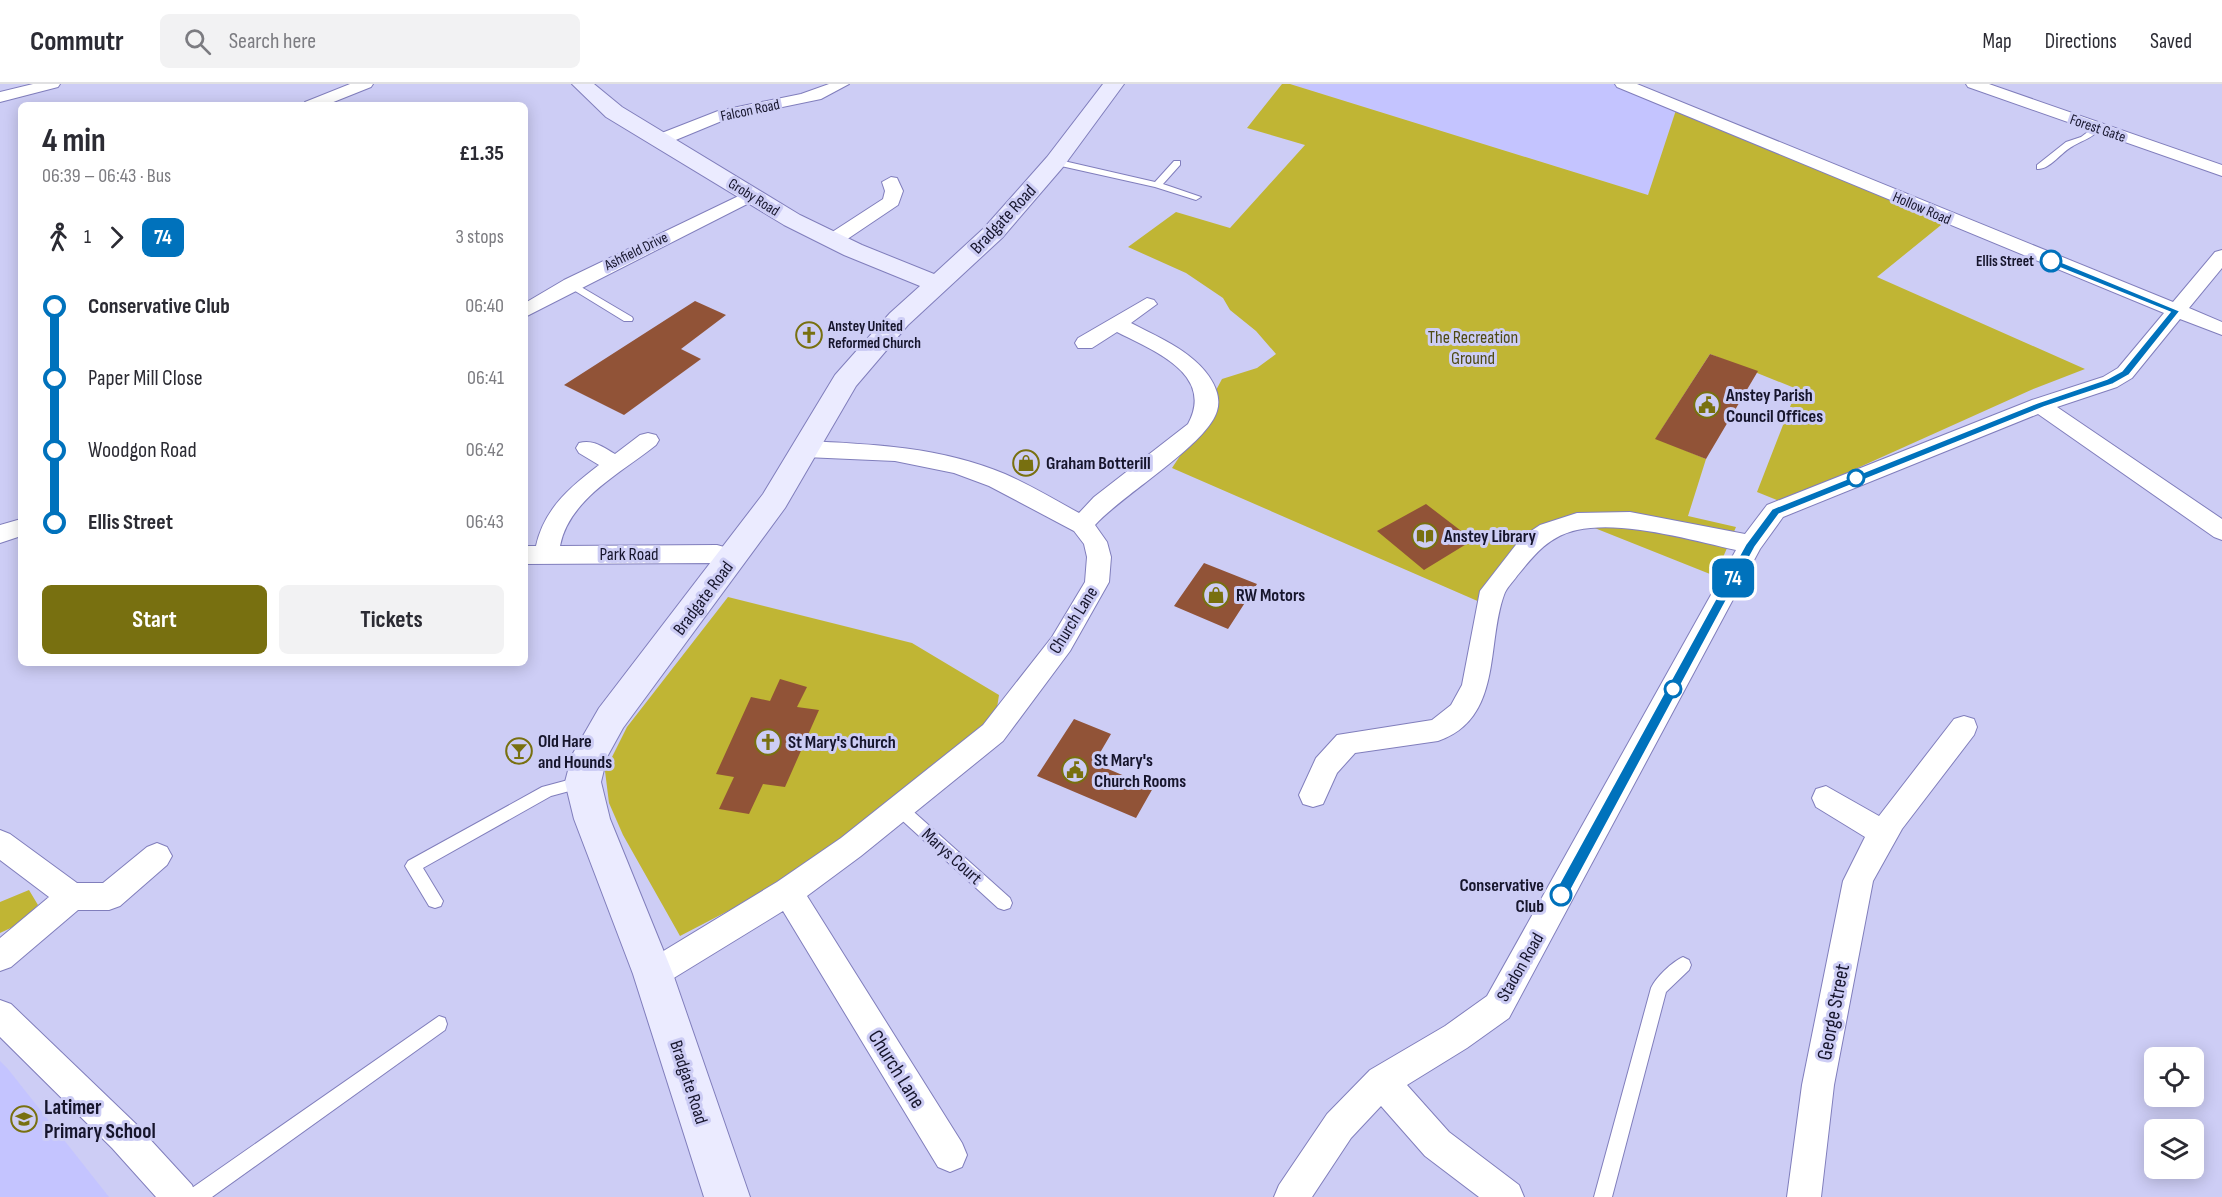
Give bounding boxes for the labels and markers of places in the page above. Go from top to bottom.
marker: Ellis Street [2040,250,2062,272]
place label: Ellis Street [1976,252,2034,271]
place label: Anstey United Reformed Church [827,317,921,353]
church icon: Anstey United Reformed Church [794,320,824,350]
place label: Anstey Parish Council Offices [1725,385,1823,427]
public building icon: Anstey Parish Council Offices [1692,390,1722,420]
shop icon: Graham Botterill [1011,448,1041,478]
place label: Graham Botterill [1046,453,1151,474]
unlabelled marker [1847,469,1865,487]
library icon: Anstey Library [1410,521,1440,551]
place label: Anstey Library [1443,526,1536,547]
shop icon: RW Motors [1201,580,1231,610]
place label: RW Motors [1236,585,1305,606]
unlabelled marker [1664,680,1682,698]
church icon: St Mary's Church [753,727,783,757]
place label: Old Hare and Hounds [538,731,612,773]
place label: St Mary's Church [788,732,896,753]
bar icon: Old Hare and Hounds [504,736,534,766]
place label: St Mary's Church Rooms [1094,750,1186,792]
public building icon: St Mary's Church Rooms [1060,755,1090,785]
place label: Conservative Club [1459,875,1544,917]
marker: Conservative Club [1550,884,1572,906]
place label: Latimer Primary School [44,1095,156,1144]
school or university icon: Latimer Primary School [9,1104,39,1134]

